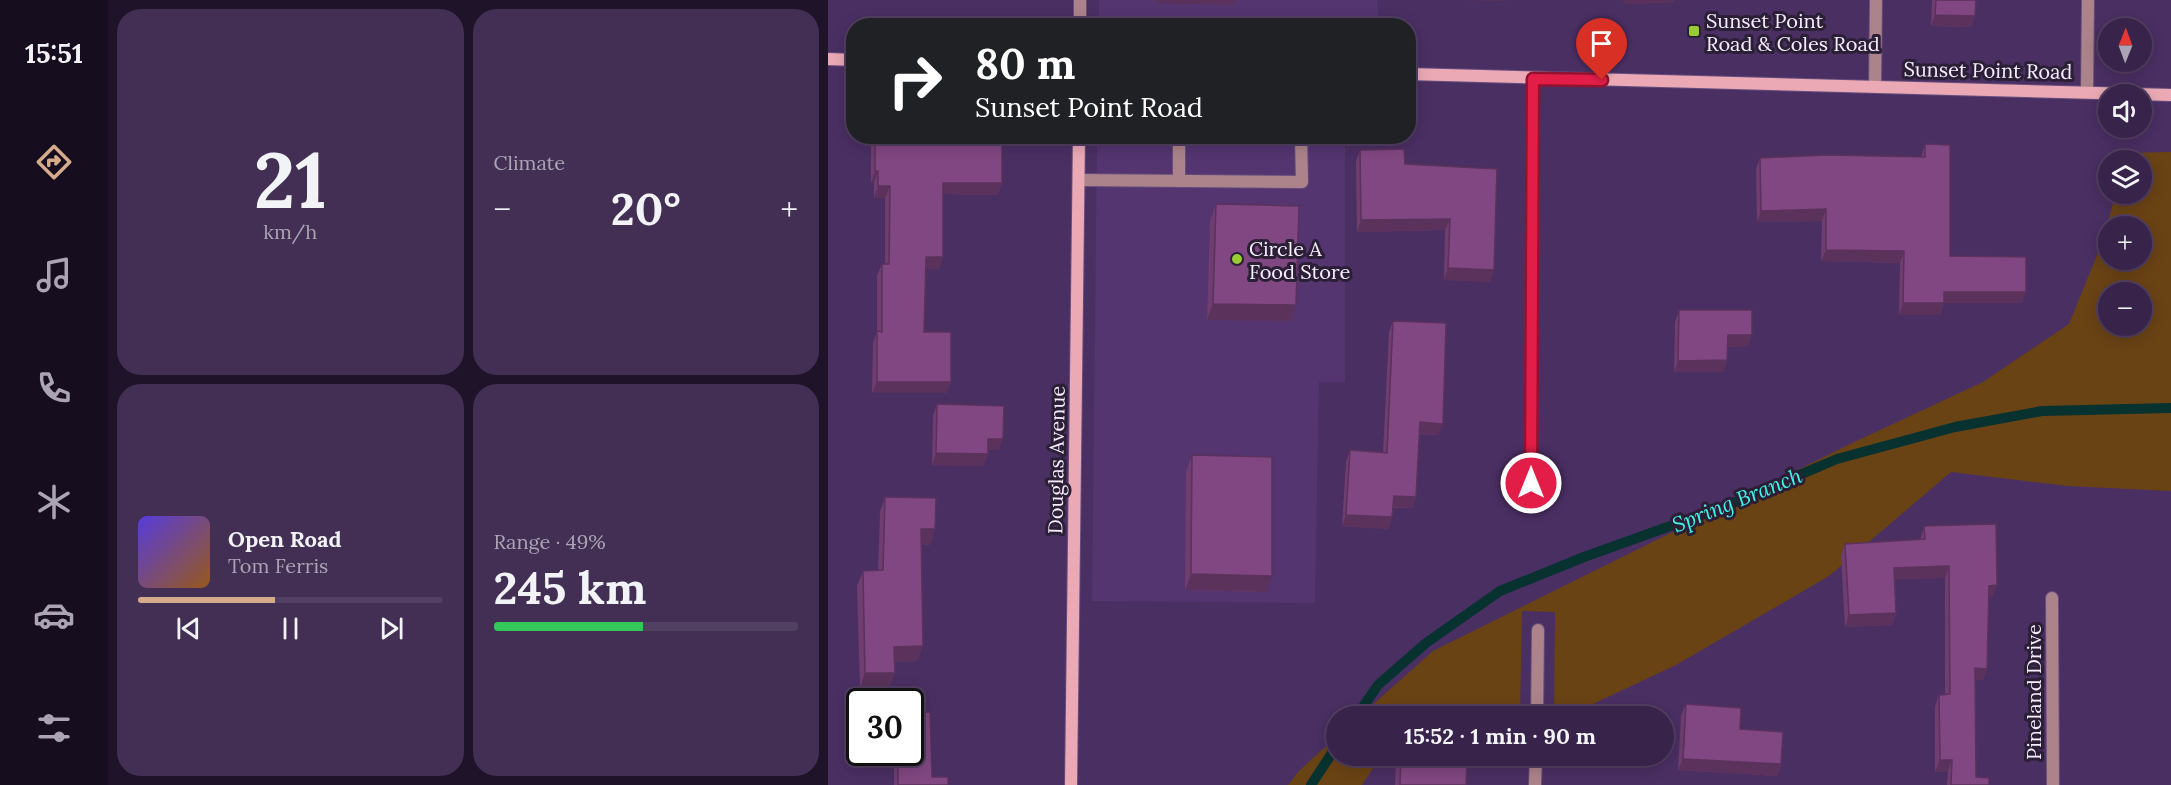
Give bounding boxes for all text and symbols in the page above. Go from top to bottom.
place label: Sunset Point Road & Coles Road [1706,8,1880,56]
pin [1576,18,1627,80]
north arrow [2098,18,2152,72]
map controls [2098,18,2152,336]
marker: Sunset Point Road & Coles Road [1687,24,1701,38]
icon: arrive [1585,27,1618,60]
text: 15:51 [25,36,83,70]
text: 80 m [975,37,1075,91]
icon: right [876,42,954,120]
street label: Sunset Point Road [1903,56,2073,84]
button: sound [2098,84,2152,138]
text: Sunset Point Road [975,90,1203,124]
text: 21 [254,130,327,229]
icon: directions [33,141,75,183]
text: Climate [494,150,565,175]
button: layers [2098,150,2152,204]
text: 20° [611,180,681,237]
text: − [494,188,511,230]
text: + [780,188,798,230]
button: + [2098,216,2152,270]
text: km/h [263,219,317,244]
place label: Circle A Food Store [1249,236,1350,284]
marker: Circle A Food Store [1230,252,1244,266]
icon: music [33,254,75,296]
button: − [2098,282,2152,336]
icon: phone [33,367,75,409]
street label: Douglas Avenue [1042,386,1070,534]
position arrow [1499,451,1563,515]
water label: Spring Branch [1668,462,1806,538]
icon: climate [33,481,75,523]
text: Open Road [228,525,342,553]
text: Range · 49% [494,529,606,554]
text: Tom Ferris [228,553,328,578]
text: 245 km [494,559,646,616]
icon: car [33,594,75,636]
icon: previous [172,612,205,645]
icon: pause [274,612,307,645]
icon: next [375,612,408,645]
street label: Pineland Drive [2021,624,2046,760]
speed limit sign: 30 [846,688,924,766]
icon: filters [33,707,75,749]
text: 15:52 · 1 min · 90 m [1404,722,1596,750]

